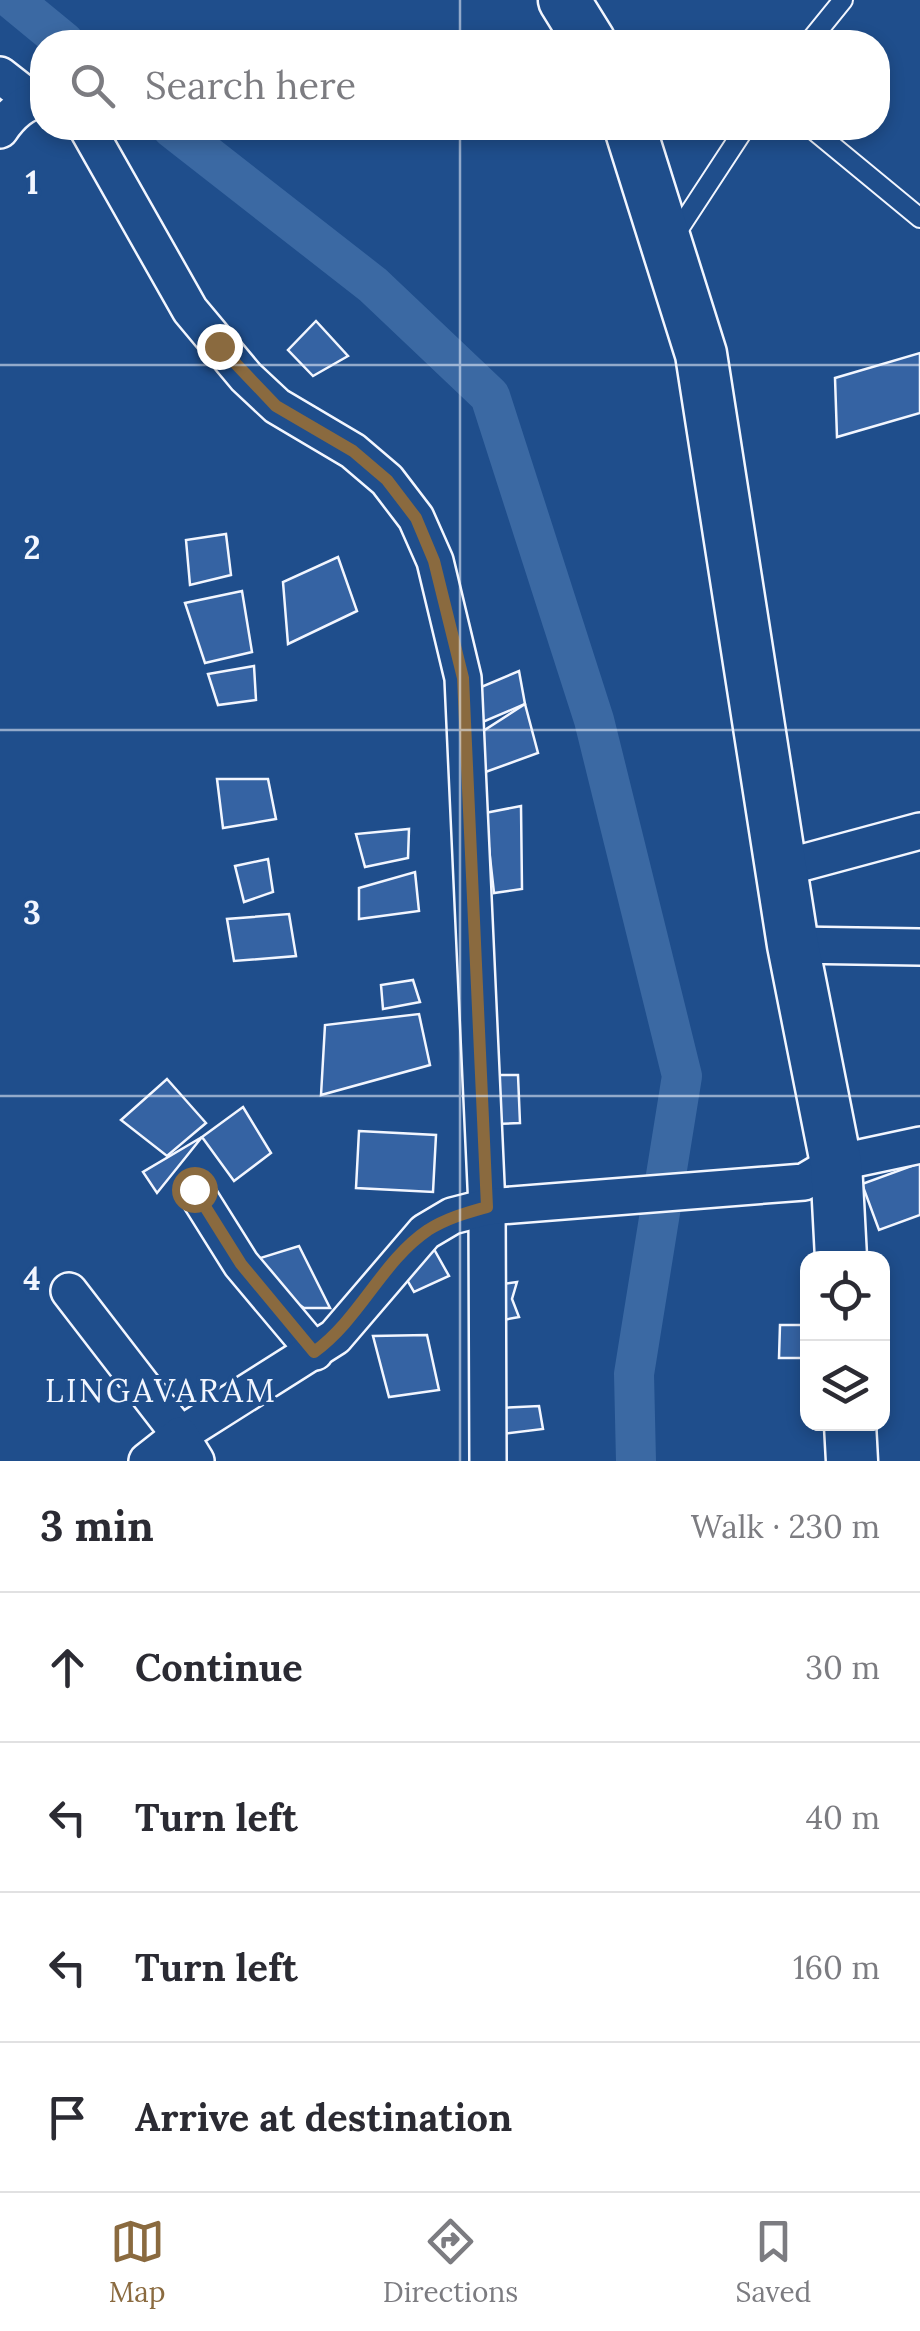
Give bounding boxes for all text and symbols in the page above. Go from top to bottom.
search box [30,30,890,140]
icon: search [65,58,120,113]
text: Search here [145,61,356,109]
text: 1 [26,162,39,203]
route end [197,324,243,370]
text: 2 [23,527,41,568]
text: 3 [23,892,41,933]
route start [172,1167,218,1213]
map controls [800,1251,890,1431]
button: locate [800,1251,890,1341]
text: 4 [23,1258,41,1299]
button: layers [800,1341,890,1431]
district label: LINGAVARAM [45,1370,277,1411]
text: 3 min [40,1499,154,1553]
text: Walk · 230 m [691,1506,880,1547]
icon: ahead [40,1640,95,1695]
text: Continue [135,1643,303,1691]
text: 30 m [805,1647,880,1688]
icon: left [40,1790,95,1845]
text: Turn left [135,1793,298,1841]
text: 40 m [806,1797,880,1838]
icon: left [40,1940,95,1995]
text: Turn left [135,1943,298,1991]
text: 160 m [793,1947,880,1988]
icon: arrive [40,2090,95,2145]
text: Arrive at destination [135,2093,512,2141]
tab: Map [109,2214,166,2310]
tab: Directions [383,2214,518,2310]
tab: Saved [736,2214,811,2310]

